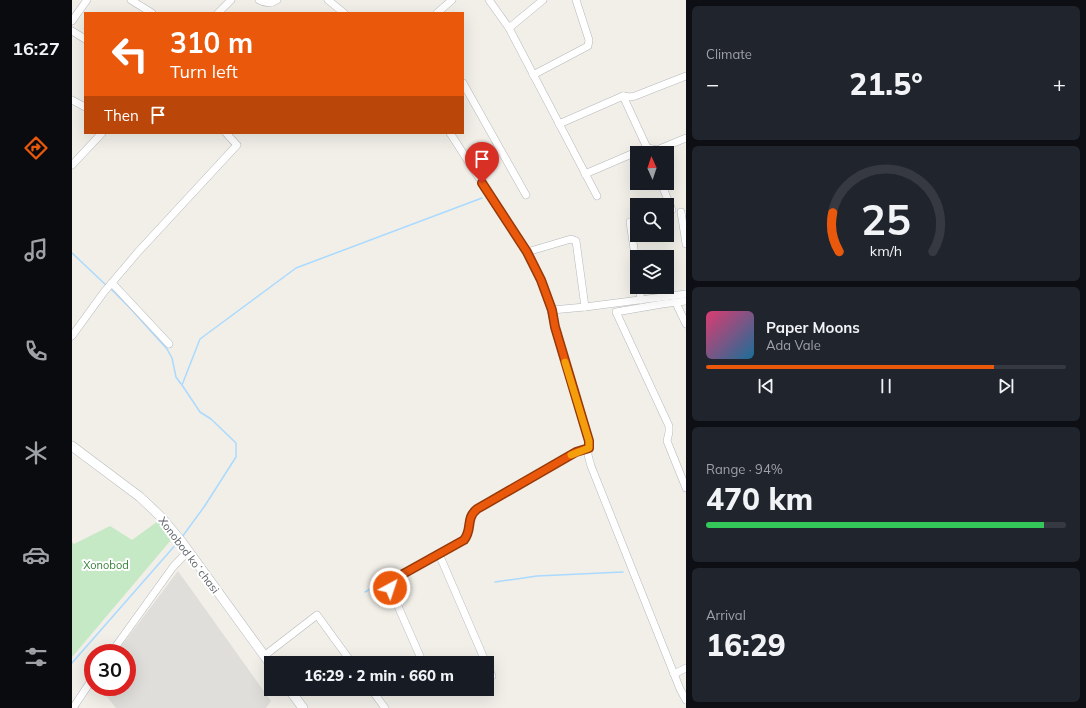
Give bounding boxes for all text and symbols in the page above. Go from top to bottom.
text: 310 m [170,25,253,60]
icon: left [104,28,156,80]
text: 16:27 [12,37,60,60]
text: Climate [706,46,752,62]
text: Turn left [170,60,238,83]
text: 21.5° [849,65,923,103]
text: − [706,70,719,98]
text: + [1053,70,1066,98]
icon: arrive [147,104,169,126]
text: Then [104,106,139,125]
icon: directions [22,134,50,162]
pin [465,142,499,183]
north arrow [630,146,674,190]
map controls [630,146,674,294]
icon: arrive [471,148,493,170]
text: 25 [861,192,911,244]
button: search [630,198,674,242]
icon: music [22,236,50,264]
text: km/h [870,241,902,259]
button: layers [630,250,674,294]
text: Paper Moons [766,318,860,337]
icon: phone [22,337,50,365]
text: Ada Vale [766,337,821,353]
icon: previous [755,375,777,397]
icon: pause [875,375,897,397]
icon: next [995,375,1017,397]
icon: climate [22,439,50,467]
text: Range · 94% [706,461,783,477]
text: 470 km [706,480,813,518]
street label: Xonobod koʻchasi [156,514,222,596]
icon: car [22,541,50,569]
park label: Xonobod [83,558,129,572]
position arrow [369,567,411,609]
text: Arrival [706,607,746,623]
text: 16:29 [706,626,786,664]
icon: filters [22,643,50,671]
speed limit sign: 30 [84,644,136,696]
text: 16:29 · 2 min · 660 m [304,666,454,685]

